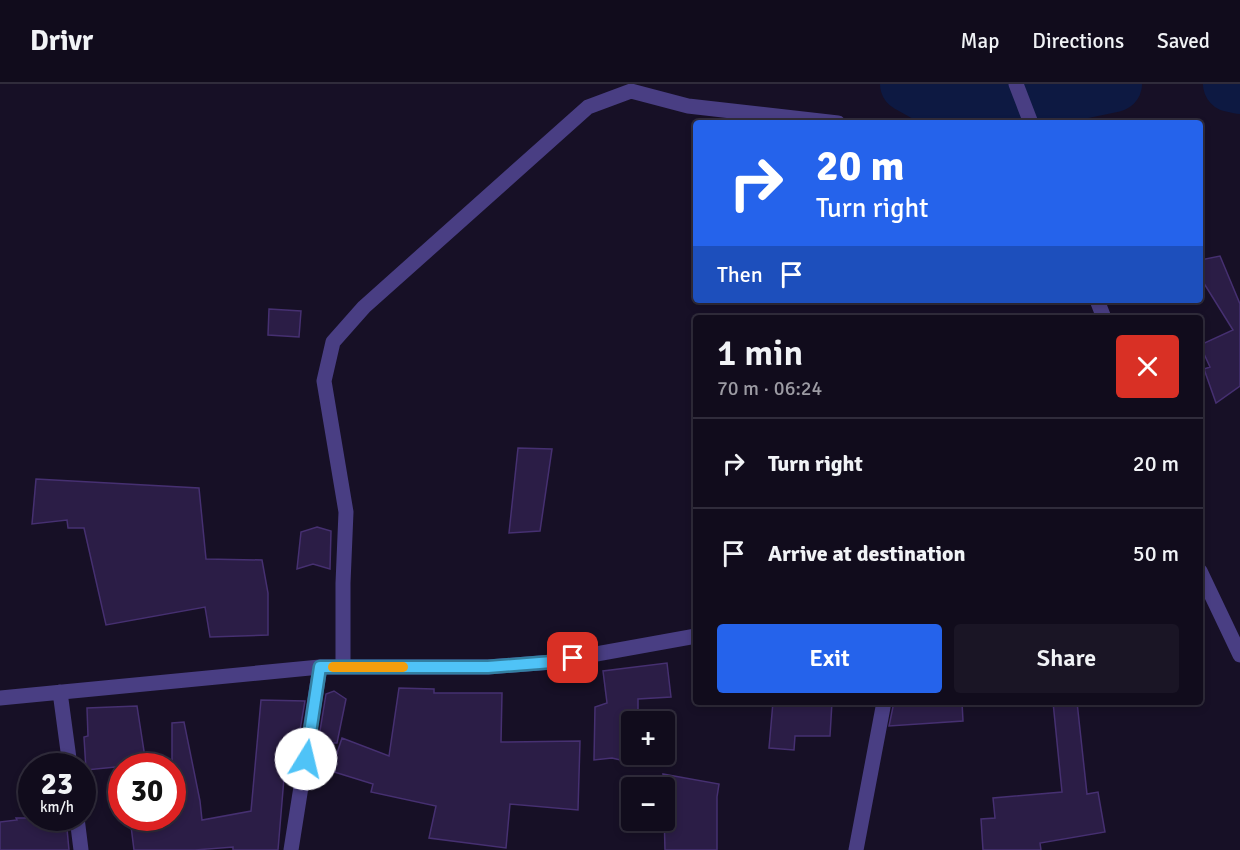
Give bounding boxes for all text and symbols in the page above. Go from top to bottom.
text: Drivr [30,24,93,58]
text: Map [961,28,999,54]
text: Directions [1032,28,1124,54]
text: Saved [1157,28,1210,54]
text: 20 m [816,141,905,192]
icon: right [717,144,795,222]
text: Turn right [816,192,929,225]
icon: arrive [775,258,808,291]
text: Then [717,261,763,288]
text: 1 min [717,331,803,376]
button: close [1116,335,1179,398]
text: 70 m · 06:24 [717,376,822,401]
icon: right [717,447,750,480]
text: Turn right [768,450,863,477]
text: 20 m [1133,450,1179,477]
icon: arrive [717,537,750,570]
text: Arrive at destination [768,540,965,567]
text: 50 m [1133,540,1179,567]
button: Exit [717,624,942,693]
button: Share [954,624,1179,693]
pin [547,632,598,683]
icon: arrive [556,641,589,674]
map controls [621,711,675,831]
button: + [621,711,675,765]
position arrow [274,727,338,791]
speed limit sign: 30 [108,753,186,831]
text: 23 [41,766,73,803]
button: − [621,777,675,831]
text: km/h [40,798,74,816]

